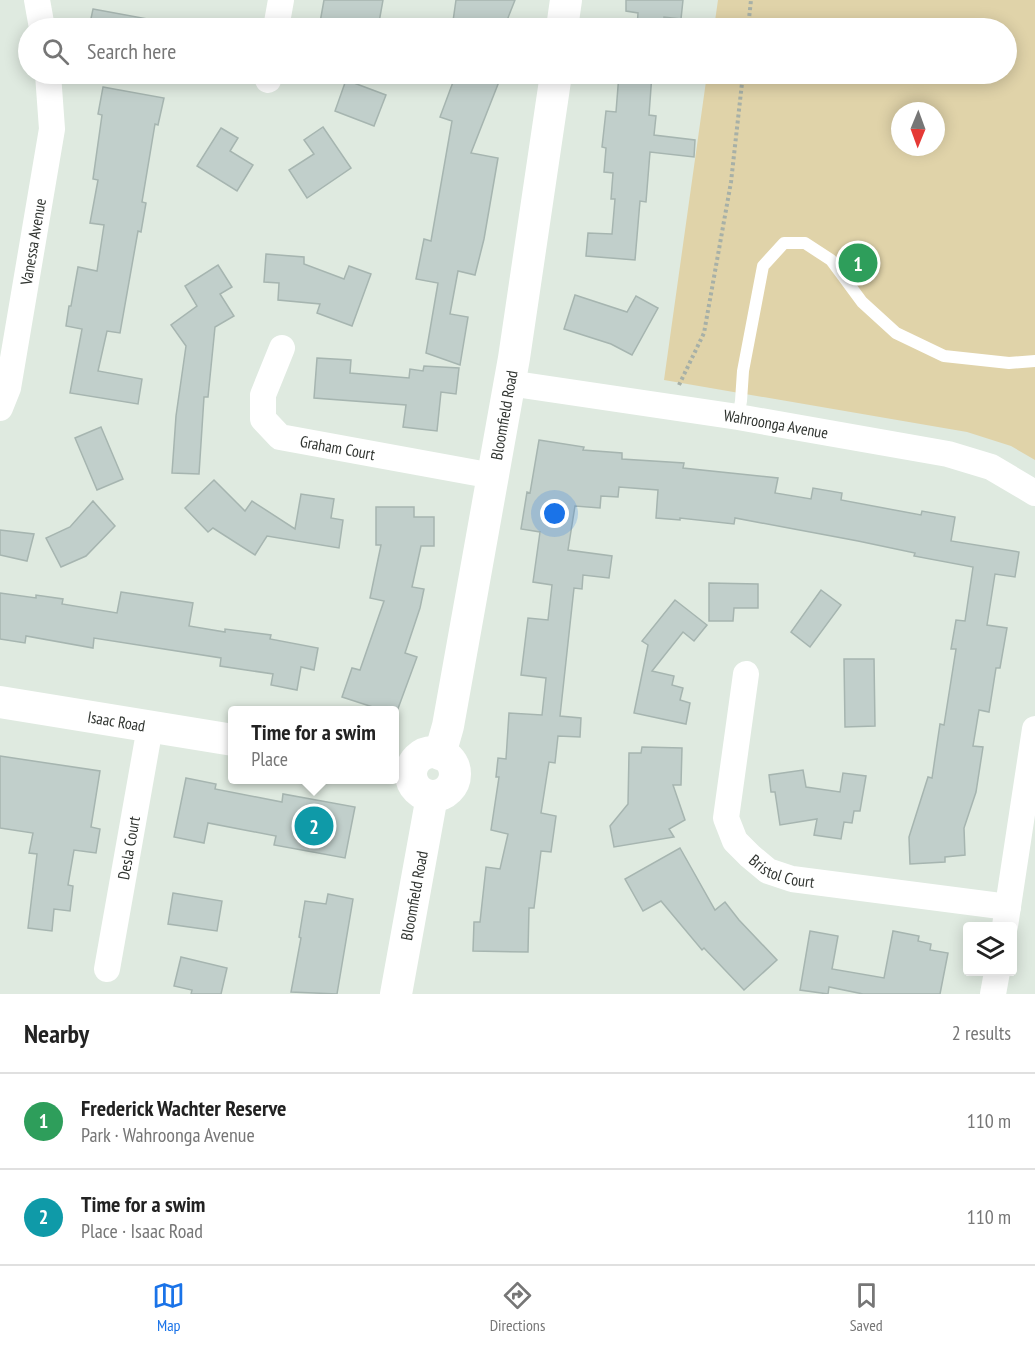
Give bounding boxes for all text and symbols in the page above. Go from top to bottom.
search box [18,18,1017,84]
icon: search [39,35,72,68]
text: Search here [87,37,176,65]
north arrow [891,102,945,156]
street label: Vanessa Avenue [16,197,50,287]
pin: 1 [838,240,878,286]
street label: Bloomfield Road [486,369,522,461]
street label: Wahroonga Avenue [722,405,830,443]
street label: Graham Court [298,431,377,464]
your location [540,499,569,528]
street label: Isaac Road [86,706,147,736]
popup [228,706,399,784]
text: Time for a swim [251,718,376,746]
text: Place [251,746,288,772]
pin: 2 [294,804,334,848]
street label: Desla Court [113,814,144,881]
street label: Bloomfield Road [396,849,432,942]
street label: Bristol Court [745,850,816,892]
map controls [963,922,1017,976]
button: layers [963,922,1017,976]
text: Nearby [24,1017,89,1050]
text: 2 results [952,1020,1011,1046]
text: Frederick Wachter Reserve [81,1094,286,1122]
text: 1 [39,1108,48,1134]
text: 110 m [967,1108,1011,1134]
text: Park · Wahroonga Avenue [81,1122,255,1148]
text: Time for a swim [81,1190,205,1218]
text: 2 [39,1204,48,1230]
text: 110 m [967,1204,1011,1230]
text: Place · Isaac Road [81,1218,203,1244]
tab: Map [152,1279,185,1335]
tab: Directions [490,1279,545,1335]
tab: Saved [850,1279,883,1335]

